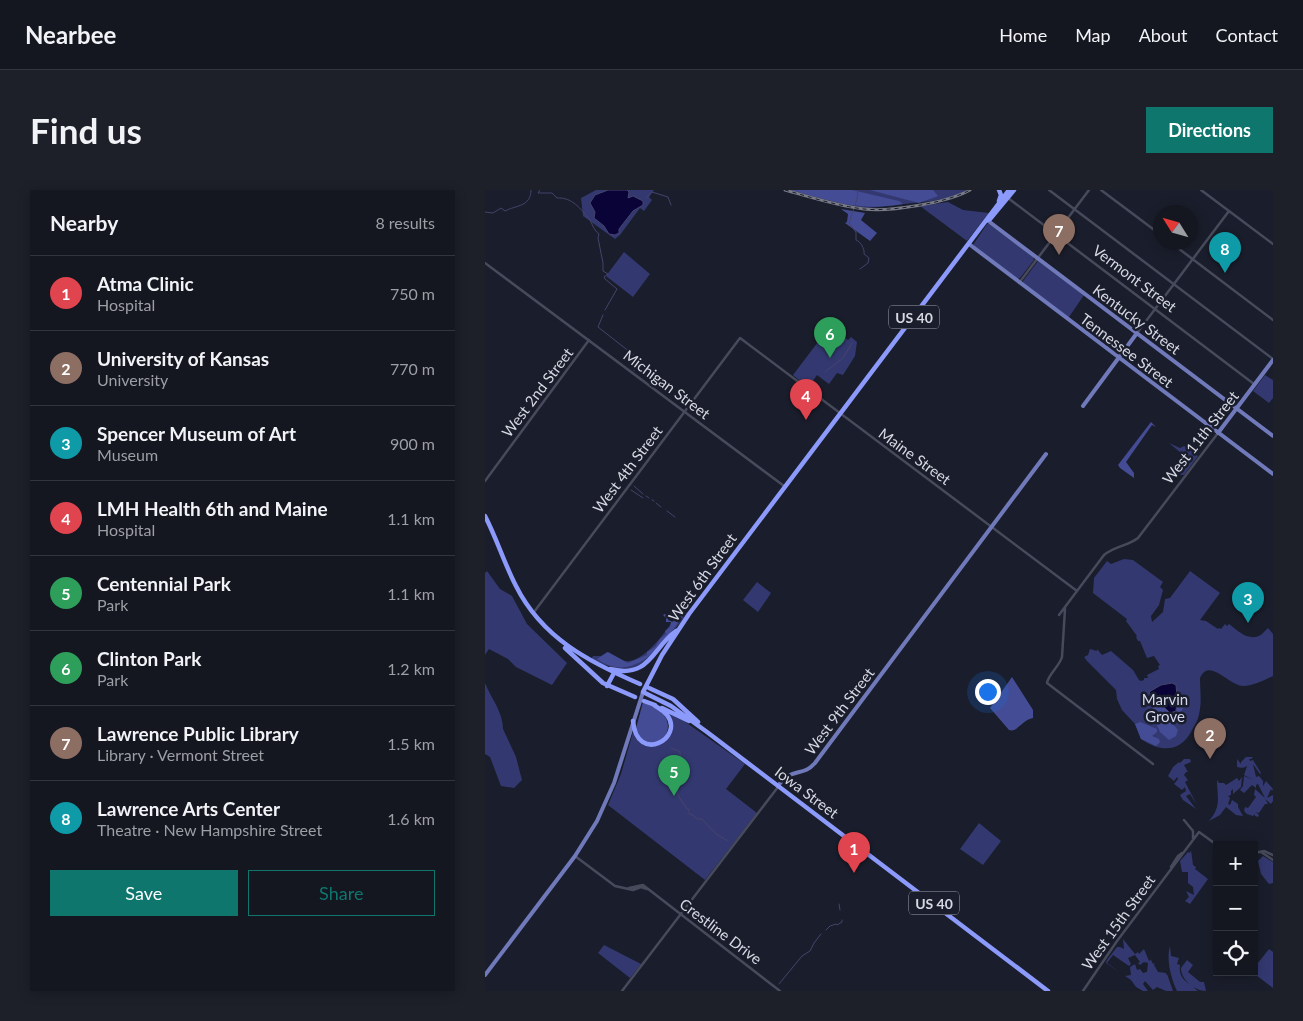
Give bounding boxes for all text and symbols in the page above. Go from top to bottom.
text: Nearbee [25,20,116,49]
text: Home [999,24,1047,46]
text: Map [1075,24,1111,46]
text: About [1139,24,1188,46]
text: Contact [1216,24,1278,46]
button: Directions [1146,107,1273,153]
text: Find us [30,109,142,151]
north arrow [1153,205,1198,250]
text: Nearby [50,210,118,235]
text: 8 results [375,213,435,232]
pin: 7 [1043,214,1075,255]
pin: 8 [1209,232,1241,273]
street label: Vermont Street [1090,241,1181,316]
text: Atma Clinic [97,272,194,295]
street label: Kentucky Street [1090,280,1185,358]
text: 1 [61,284,71,303]
text: 750 m [390,284,435,303]
text: Hospital [97,295,155,314]
road number: US 40 [889,305,939,328]
street label: Tennessee Street [1077,309,1178,391]
pin: 6 [814,317,846,358]
street label: West 2nd Street [498,343,577,440]
street label: Michigan Street [620,346,714,423]
text: University of Kansas [97,347,269,370]
text: 2 [61,359,71,378]
text: 770 m [390,359,435,378]
text: University [97,370,168,389]
pin: 4 [790,379,822,420]
street label: West 11th Street [1158,387,1242,487]
text: Spencer Museum of Art [97,422,296,445]
street label: West 4th Street [588,422,666,516]
street label: Maine Street [876,424,955,488]
text: 3 [61,434,71,453]
text: 900 m [390,434,435,453]
text: Museum [97,445,158,464]
text: LMH Health 6th and Maine [97,497,328,520]
text: 4 [61,509,71,528]
text: 1.1 km [387,509,435,528]
text: Hospital [97,520,155,539]
street label: West 6th Street [664,529,740,624]
text: Centennial Park [97,572,231,595]
pin: 3 [1232,582,1264,623]
text: 5 [61,584,71,603]
text: 1.1 km [387,584,435,603]
text: Park [97,595,128,614]
text: Clinton Park [97,647,201,670]
text: 6 [61,659,71,678]
text: 1.2 km [387,659,435,678]
street label: West 9th Street [800,664,878,758]
text: Park [97,670,128,689]
your location [975,679,1001,705]
park label: Marvin Grove [1142,690,1188,725]
pin: 2 [1194,718,1226,759]
text: Lawrence Public Library [97,722,299,745]
text: 7 [61,734,71,753]
text: 1.5 km [387,734,435,753]
text: Library · Vermont Street [97,745,264,764]
pin: 5 [658,755,690,796]
street label: Iowa Street [772,762,843,822]
text: Lawrence Arts Center [97,797,280,820]
text: 8 [61,809,71,828]
text: 1.6 km [387,809,435,828]
text: Theatre · New Hampshire Street [97,820,322,839]
pin: 1 [838,832,870,873]
map controls [1213,841,1258,976]
button: + [1213,841,1258,886]
button: Save [50,870,238,916]
button: Share [248,870,435,916]
street label: West 15th Street [1078,871,1159,973]
button: − [1213,886,1258,931]
road number: US 40 [909,891,959,914]
street label: Crestline Drive [676,894,766,968]
button: locate [1213,931,1258,976]

